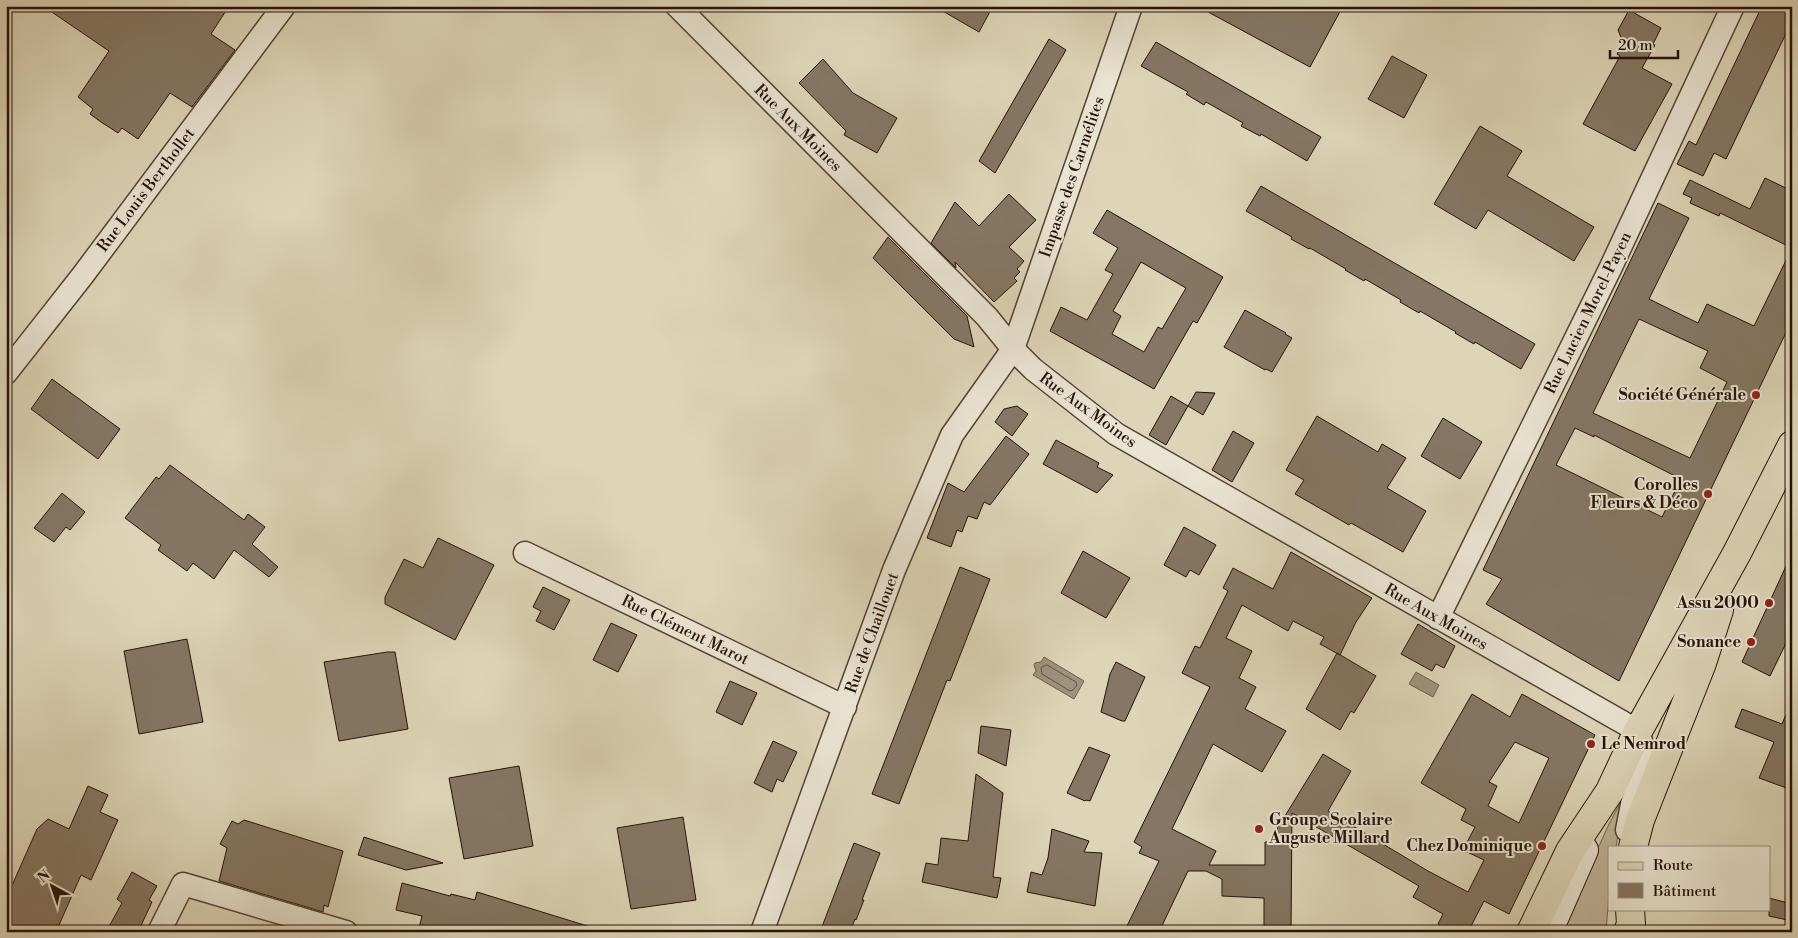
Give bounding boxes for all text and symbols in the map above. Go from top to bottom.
scale bar [1610,28,1678,60]
text: 20 m [1618,36,1653,55]
street label: Rue Aux Moines [750,80,846,176]
street label: Impasse des Carmélites [1035,94,1109,260]
street label: Rue Louis Berthollet [93,124,199,256]
street label: Rue Lucien Morel-Payen [1540,228,1636,397]
street label: Rue Aux Moines [1035,368,1141,452]
place label: Société Générale [1619,385,1746,405]
marker: Société Générale [1750,389,1762,401]
place label: Corolles Fleurs & Déco [1591,475,1698,513]
marker: Corolles Fleurs & Déco [1702,488,1714,500]
street label: Rue de Chaillouet [841,569,903,696]
street label: Rue Aux Moines [1381,579,1491,655]
street label: Rue Clément Marot [618,590,752,670]
place label: Assu 2000 [1676,593,1759,613]
marker: Assu 2000 [1763,597,1775,609]
place label: Sonance [1677,632,1741,652]
marker: Sonance [1745,636,1757,648]
place label: Le Nemrod [1601,734,1686,754]
marker: Le Nemrod [1585,738,1597,750]
place label: Groupe Scolaire Auguste Millard [1268,810,1393,848]
marker: Groupe Scolaire Auguste Millard [1253,823,1265,835]
place label: Chez Dominique [1406,836,1532,856]
marker: Chez Dominique [1536,840,1548,852]
legend [1608,846,1770,910]
text: Route [1653,856,1693,875]
north arrow [28,860,78,910]
text: N [34,866,54,887]
text: Bâtiment [1652,882,1717,901]

